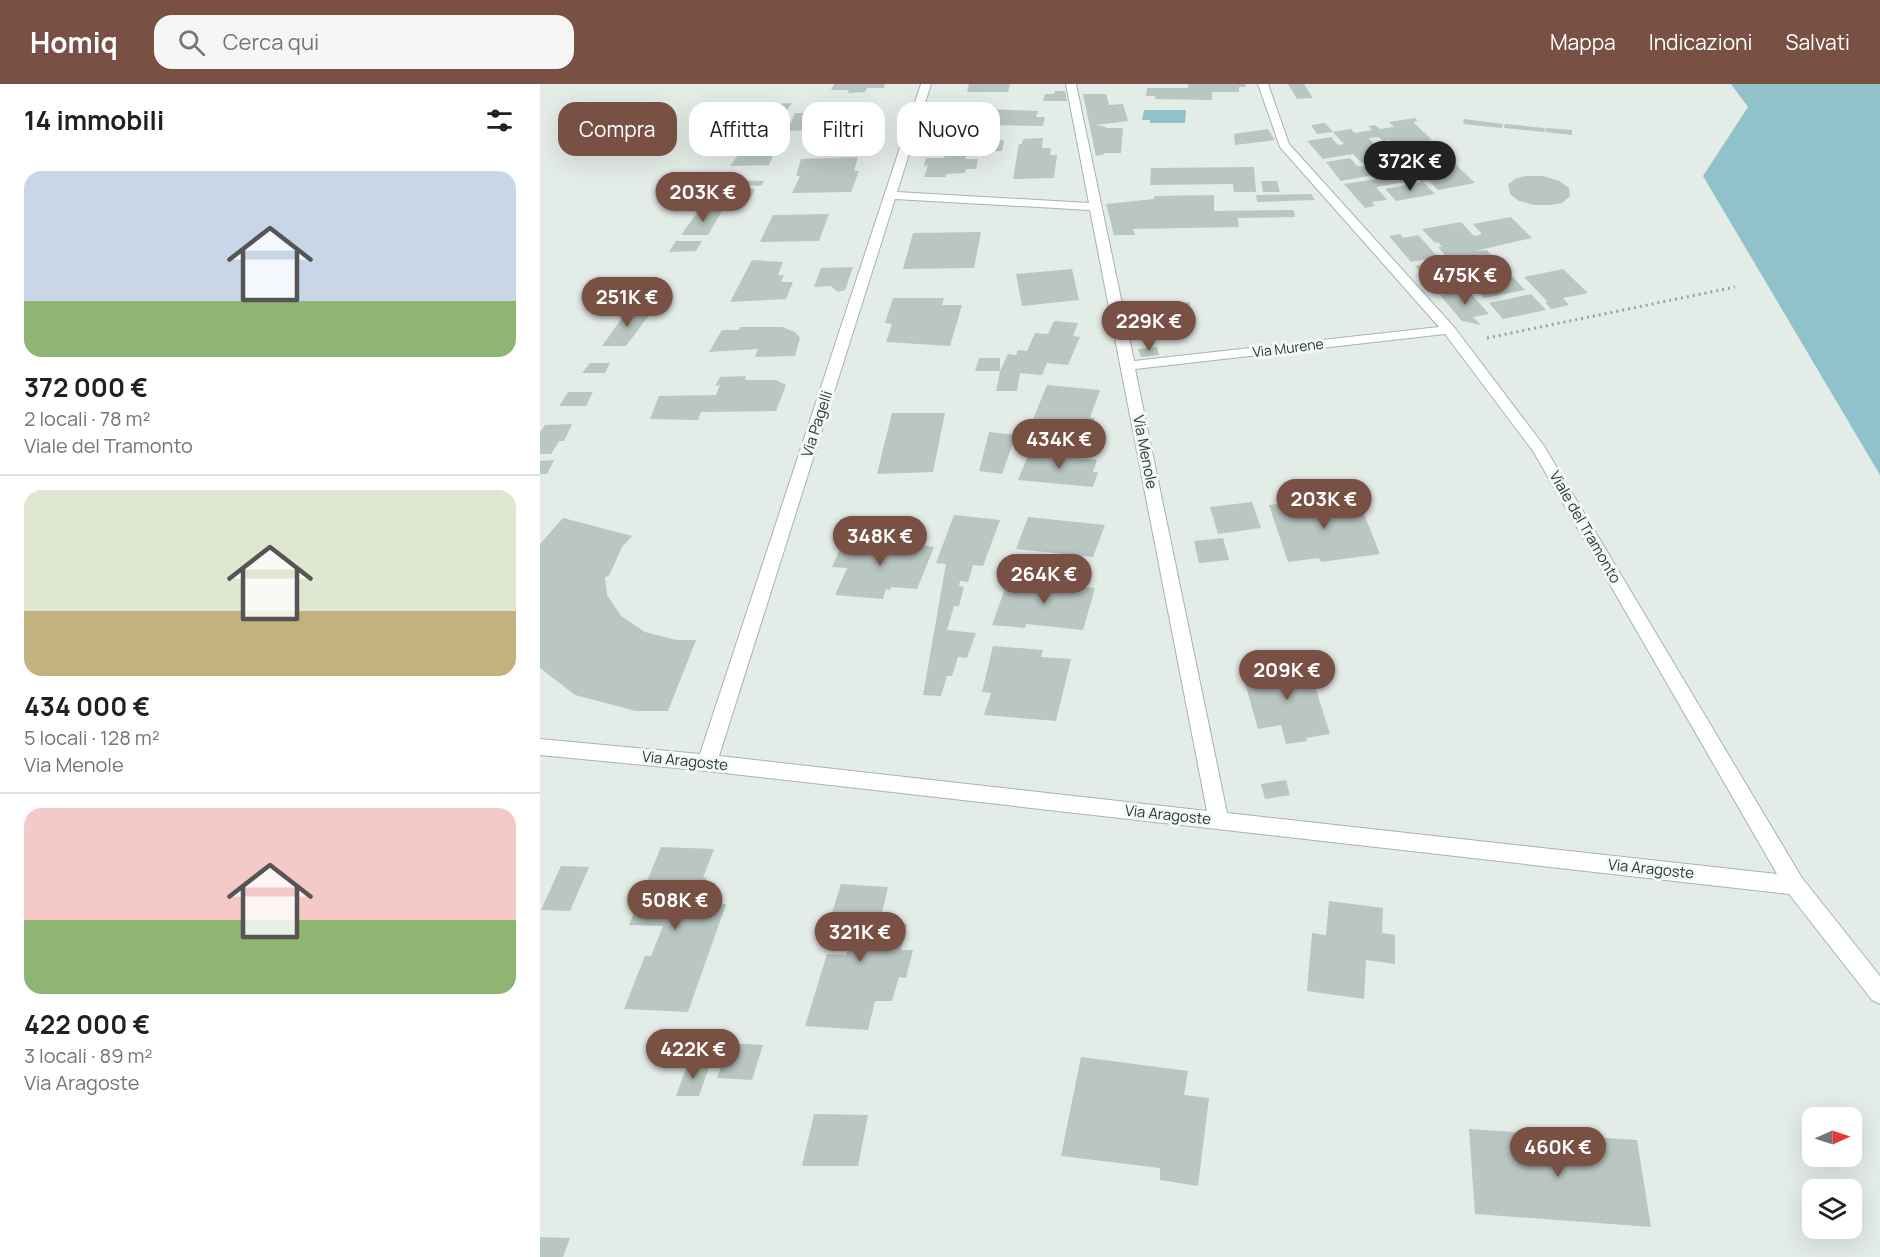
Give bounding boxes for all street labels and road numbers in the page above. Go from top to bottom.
street label: Via Murene [1251,334,1325,361]
street label: Via Pagelli [796,388,837,460]
street label: Via Menole [1128,413,1163,491]
street label: Viale del Tramonto [1545,467,1626,587]
street label: Via Aragoste [641,746,729,775]
street label: Via Aragoste [1124,800,1212,829]
street label: Via Aragoste [1607,854,1695,883]

